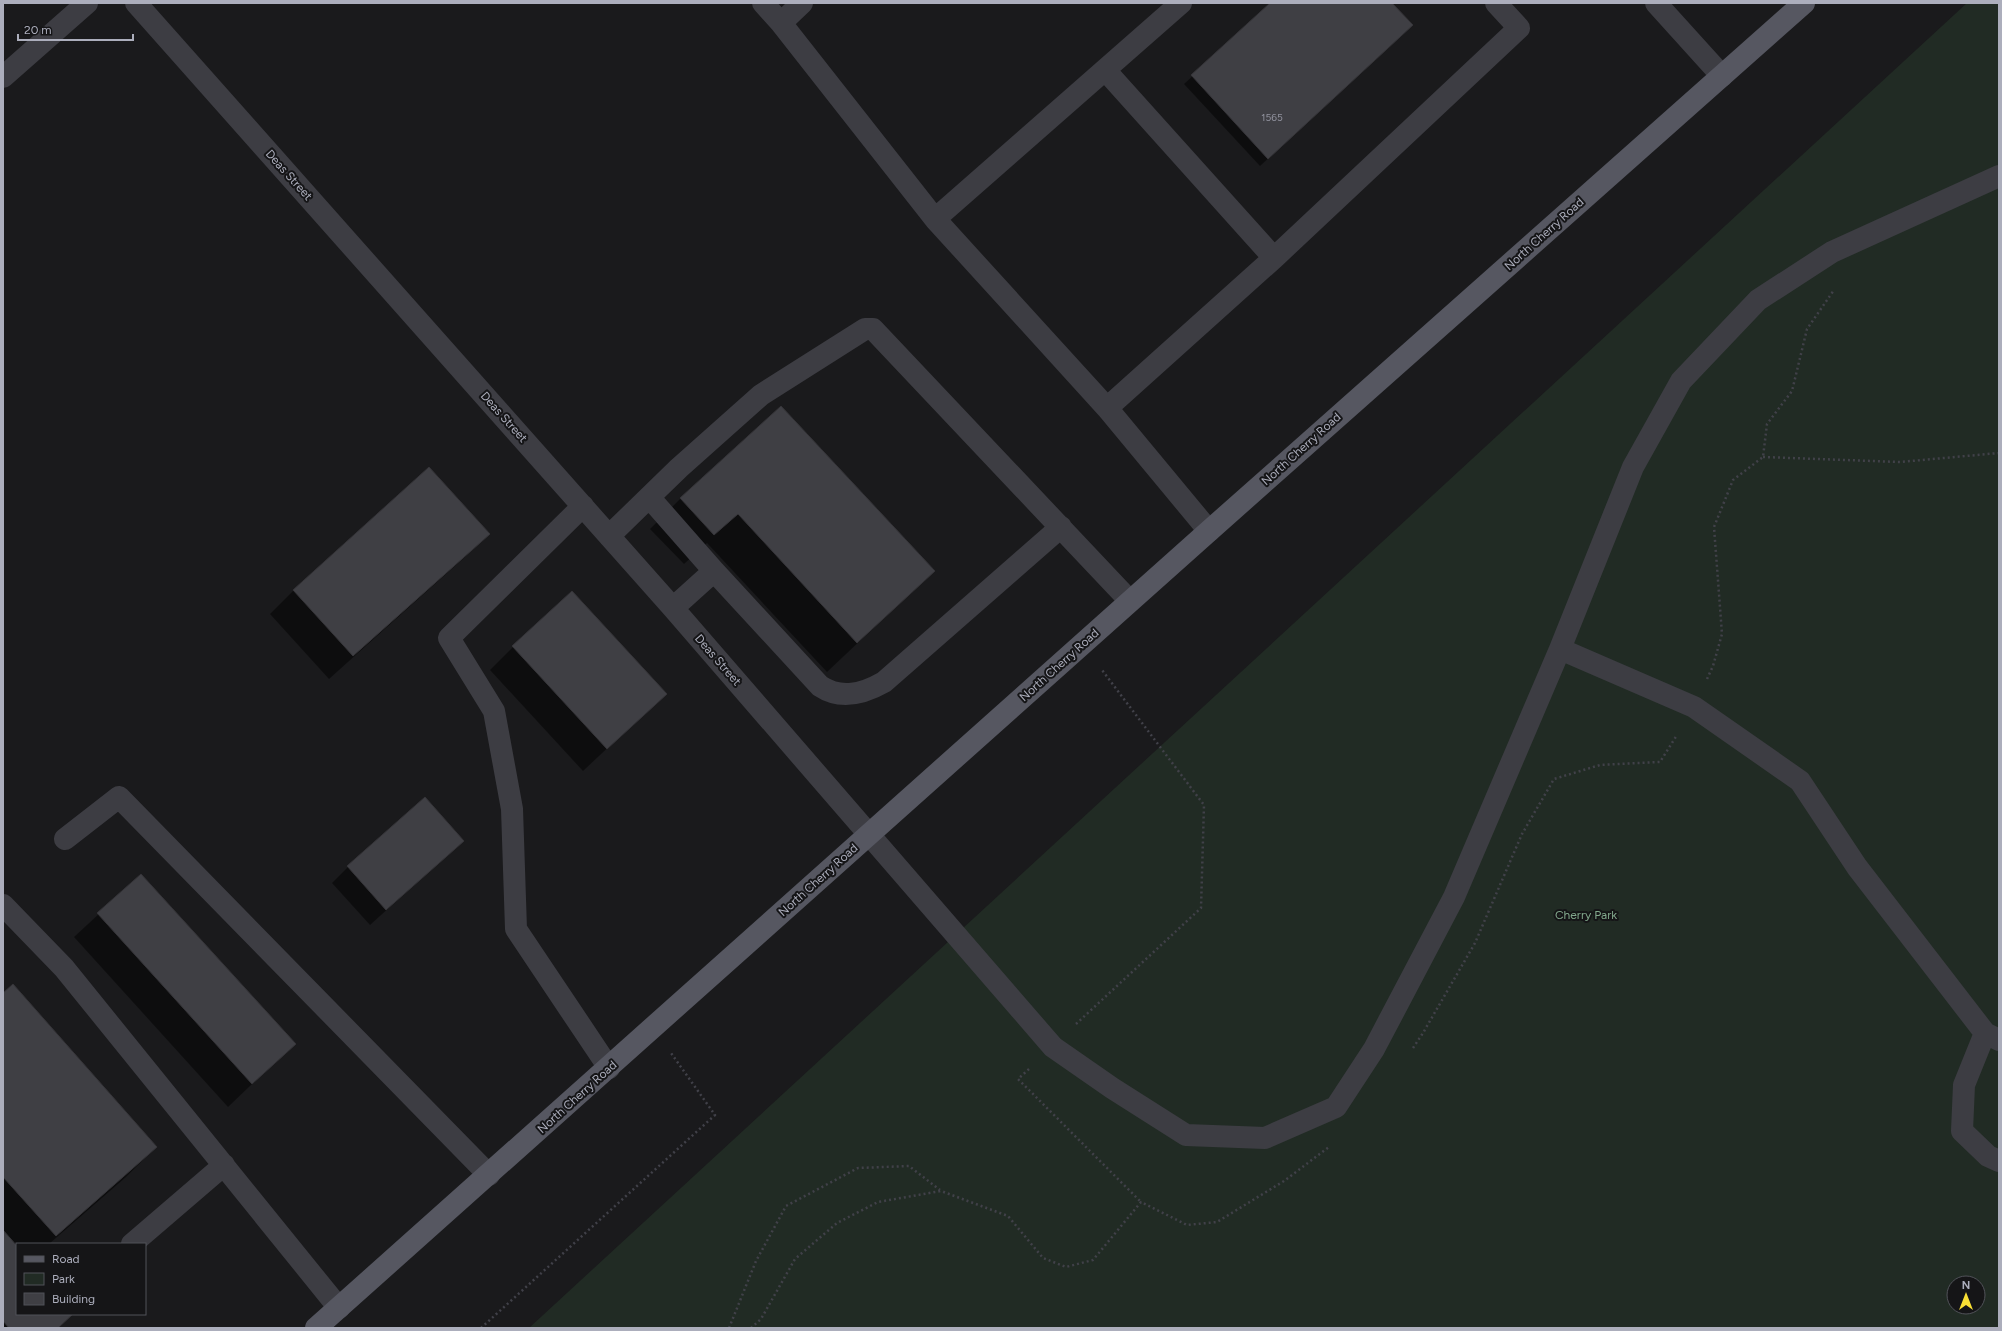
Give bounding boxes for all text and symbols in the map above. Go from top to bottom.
scale bar [18,16,133,42]
text: 20 m [24,23,52,37]
house number: 1565 [1261,111,1283,124]
street label: Deas Street [263,147,316,203]
street label: North Cherry Road [1502,195,1586,273]
street label: Deas Street [478,389,531,445]
street label: North Cherry Road [1259,410,1343,488]
street label: North Cherry Road [1017,626,1101,704]
street label: Deas Street [692,632,744,689]
street label: North Cherry Road [776,841,860,919]
park label: Cherry Park [1555,908,1617,922]
street label: North Cherry Road [535,1058,619,1136]
legend [16,1243,146,1315]
text: Road [52,1252,80,1266]
text: Park [52,1272,75,1286]
north arrow [1946,1275,1986,1315]
text: N [1962,1279,1970,1292]
text: Building [52,1292,95,1306]

